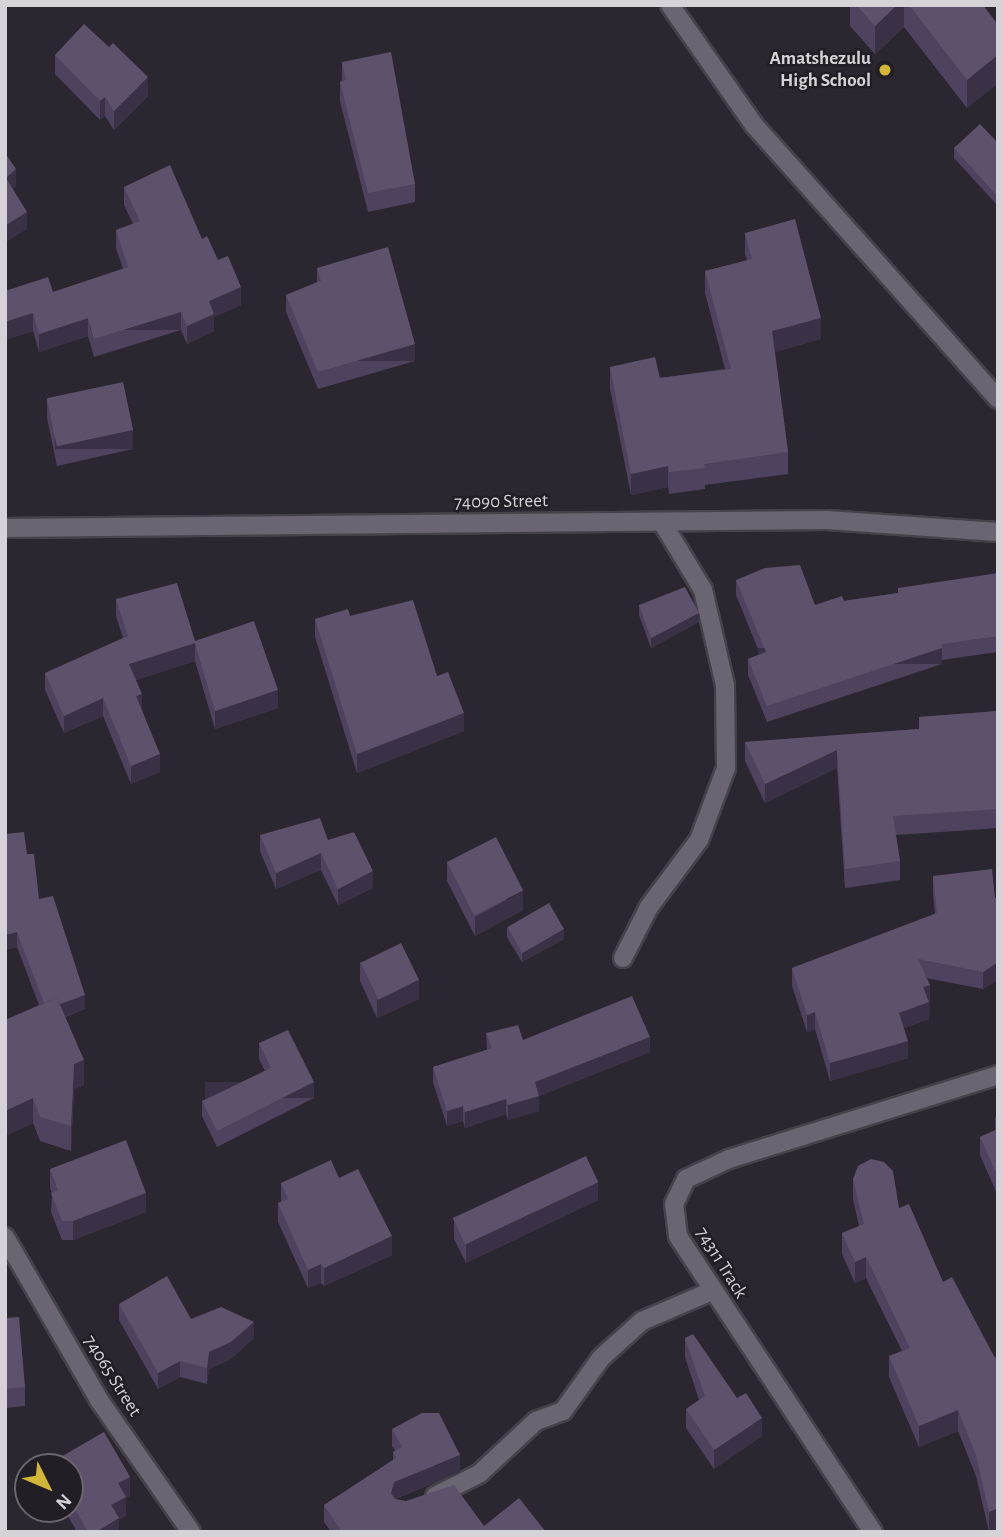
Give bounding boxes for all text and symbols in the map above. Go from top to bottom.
place label: Amatshezulu High School [770,48,871,92]
marker: Amatshezulu High School [877,62,893,78]
street label: 74090 Street [454,490,548,514]
street label: 74311 Track [690,1223,752,1303]
street label: 74065 Street [78,1331,146,1421]
north arrow [14,1453,84,1523]
text: N [52,1490,75,1513]

